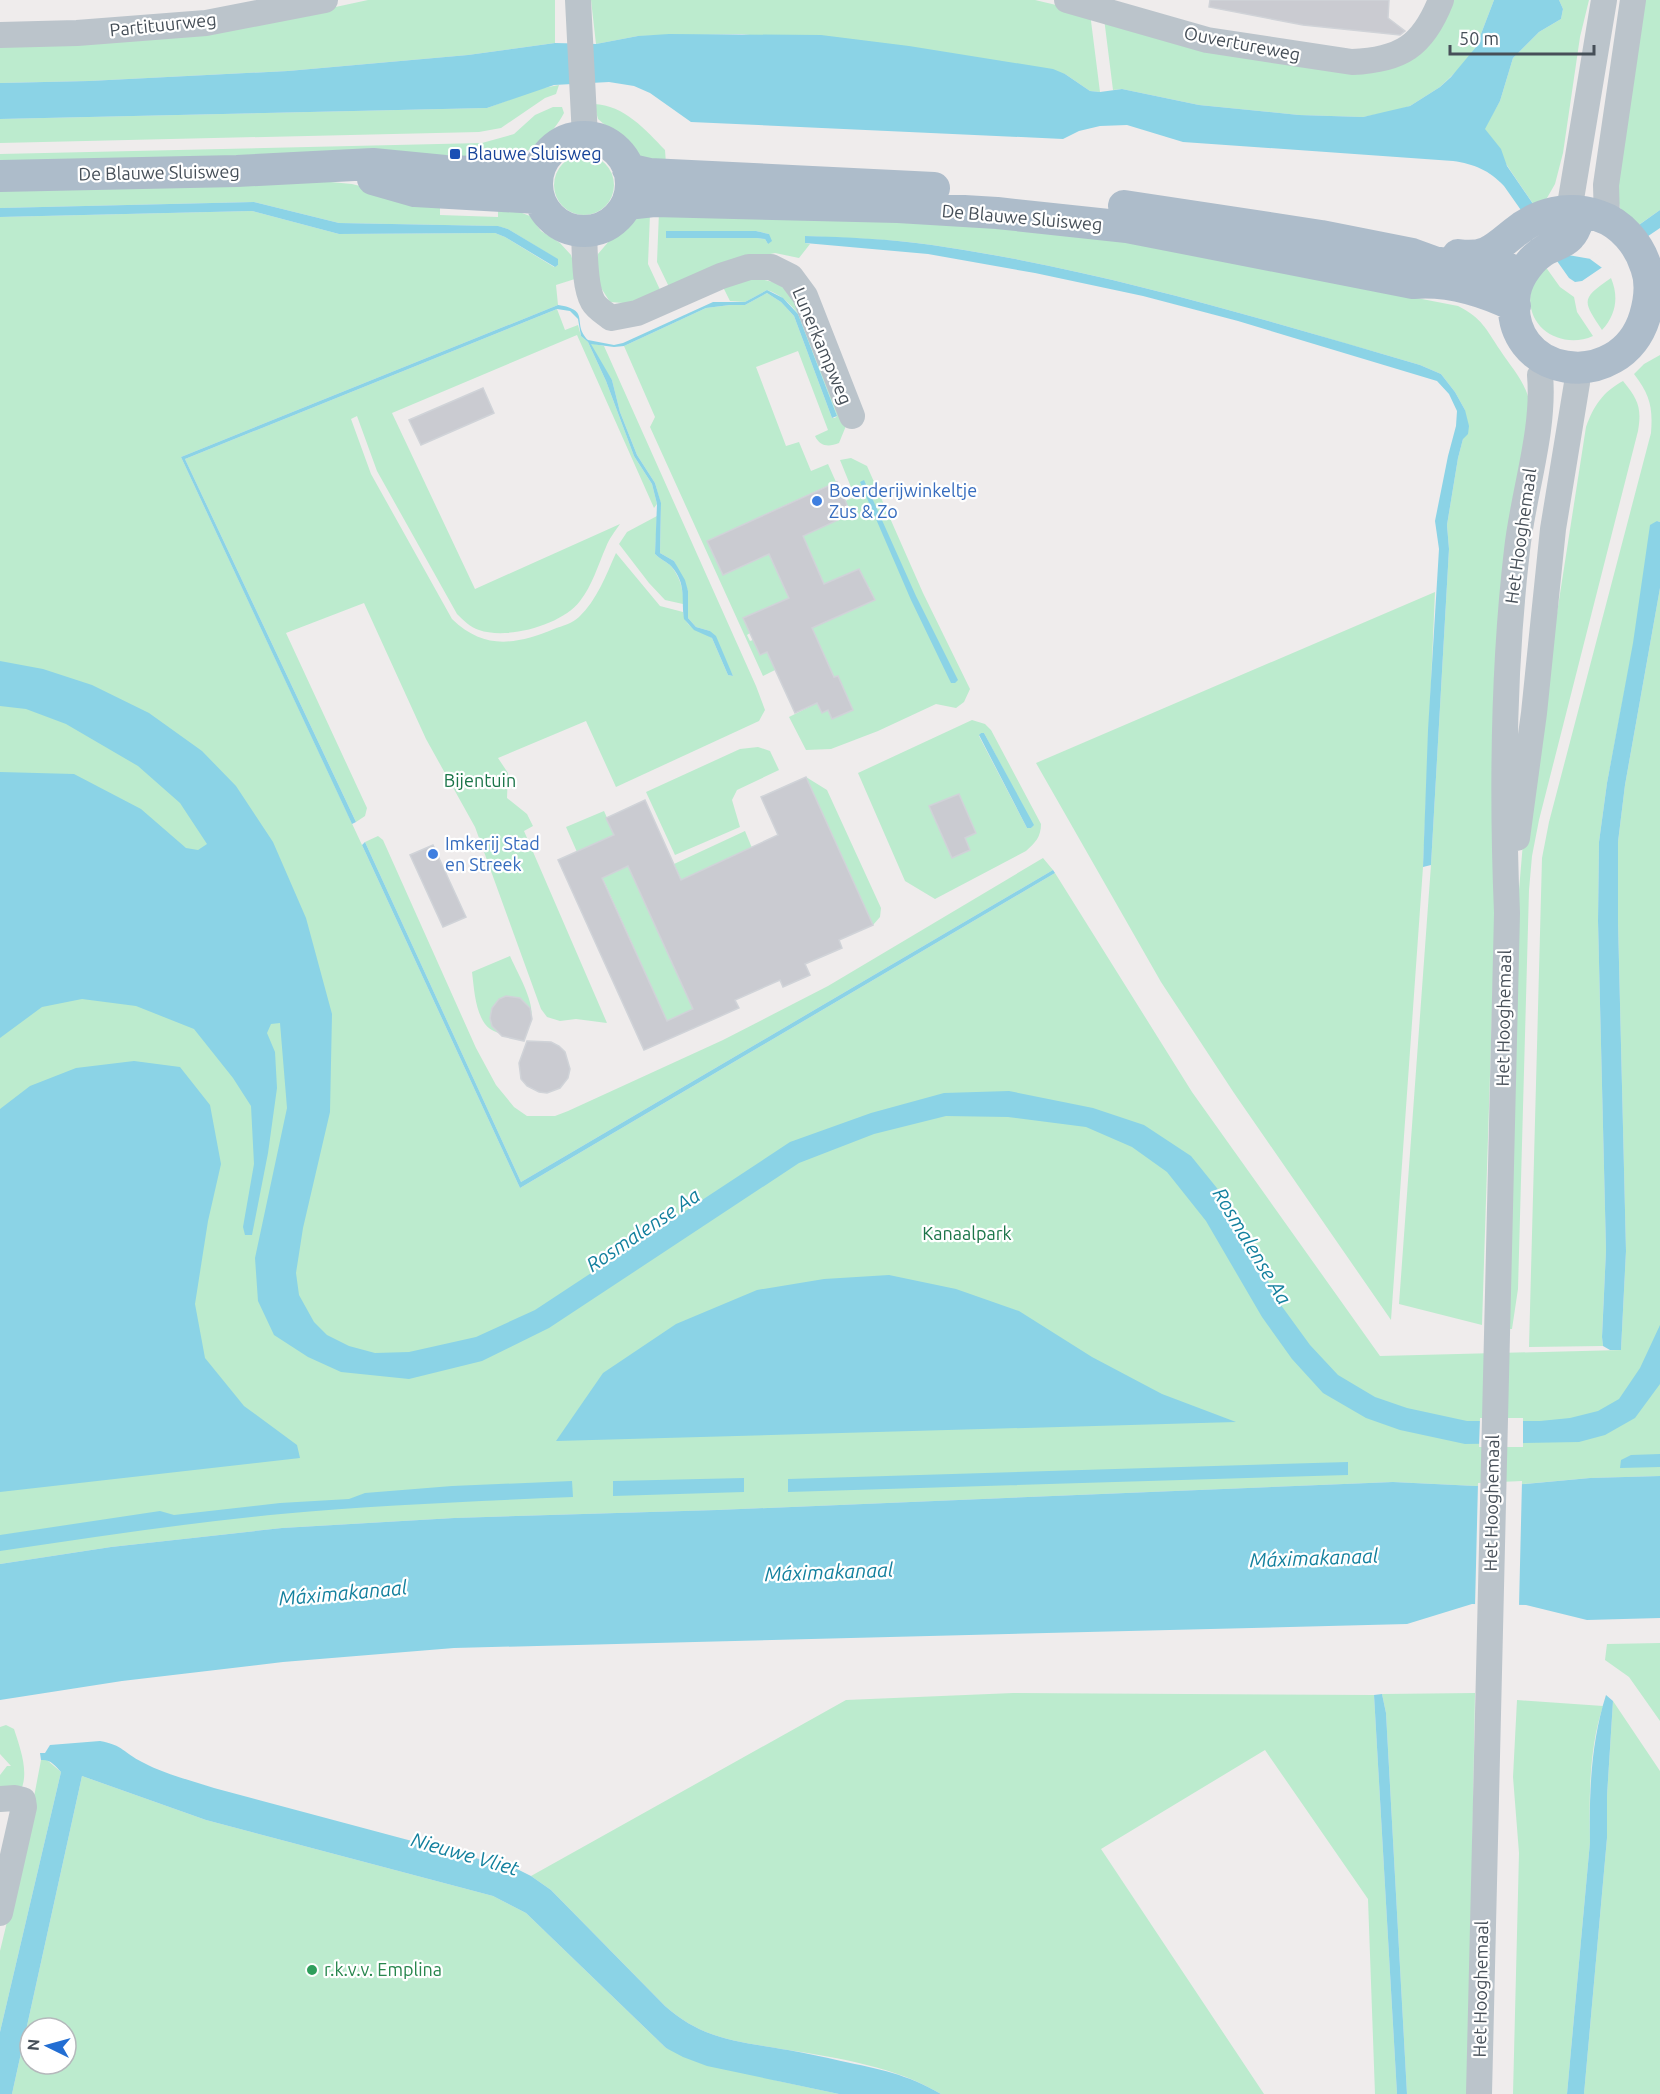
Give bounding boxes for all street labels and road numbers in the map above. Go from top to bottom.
street label: Partituurweg [109,8,217,40]
street label: Ouvertureweg [1182,22,1302,64]
street label: De Blauwe Sluisweg [78,161,240,183]
street label: De Blauwe Sluisweg [941,200,1103,234]
street label: Lunerkampweg [789,284,857,407]
street label: Het Hooghemaal [1501,467,1539,605]
street label: Het Hooghemaal [1492,949,1514,1086]
street label: Het Hooghemaal [1480,1434,1502,1571]
street label: Het Hooghemaal [1469,1920,1491,2057]

